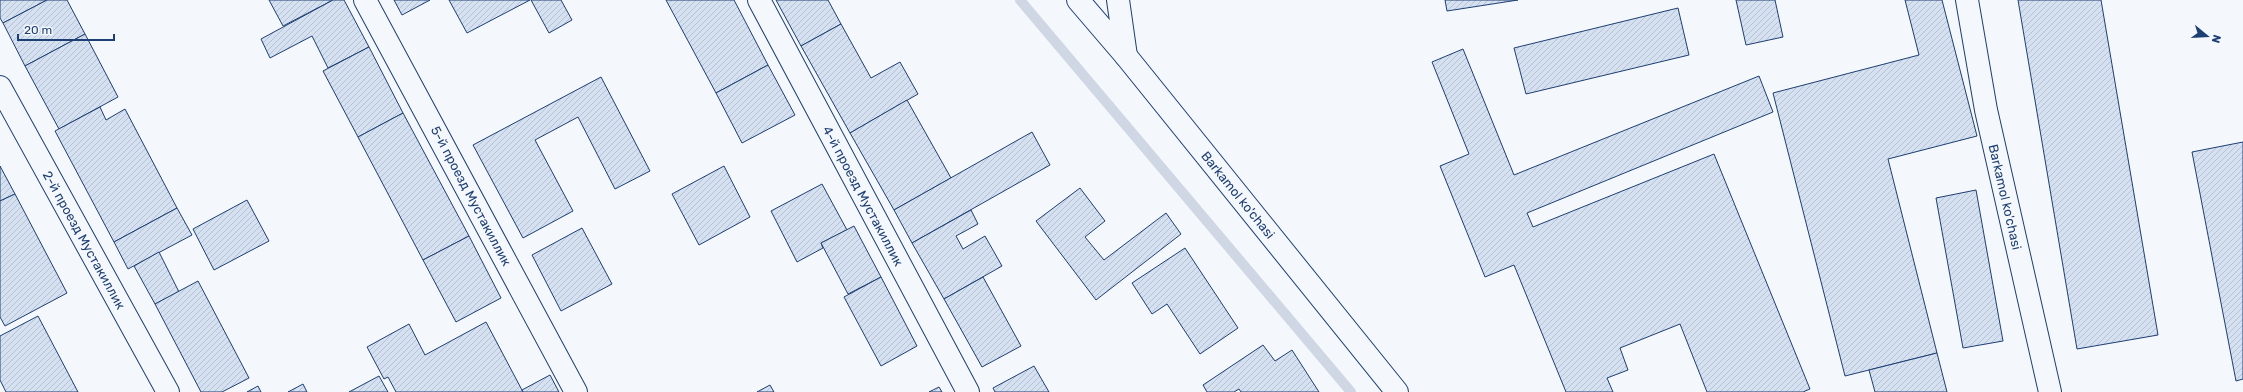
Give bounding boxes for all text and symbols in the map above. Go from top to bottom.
scale bar [18,16,114,42]
north arrow [2187,16,2227,56]
text: 20 m [24,23,52,37]
text: N [2209,33,2223,45]
street label: 4-й проезд Мустакиллик [820,123,906,269]
street label: 5-й проезд Мустакиллик [428,124,514,268]
street label: Barkamol ko'chasi [1986,143,2024,251]
street label: Barkamol ko'chasi [1198,148,1278,242]
street label: 2-й проезд Мустакиллик [40,168,128,312]

